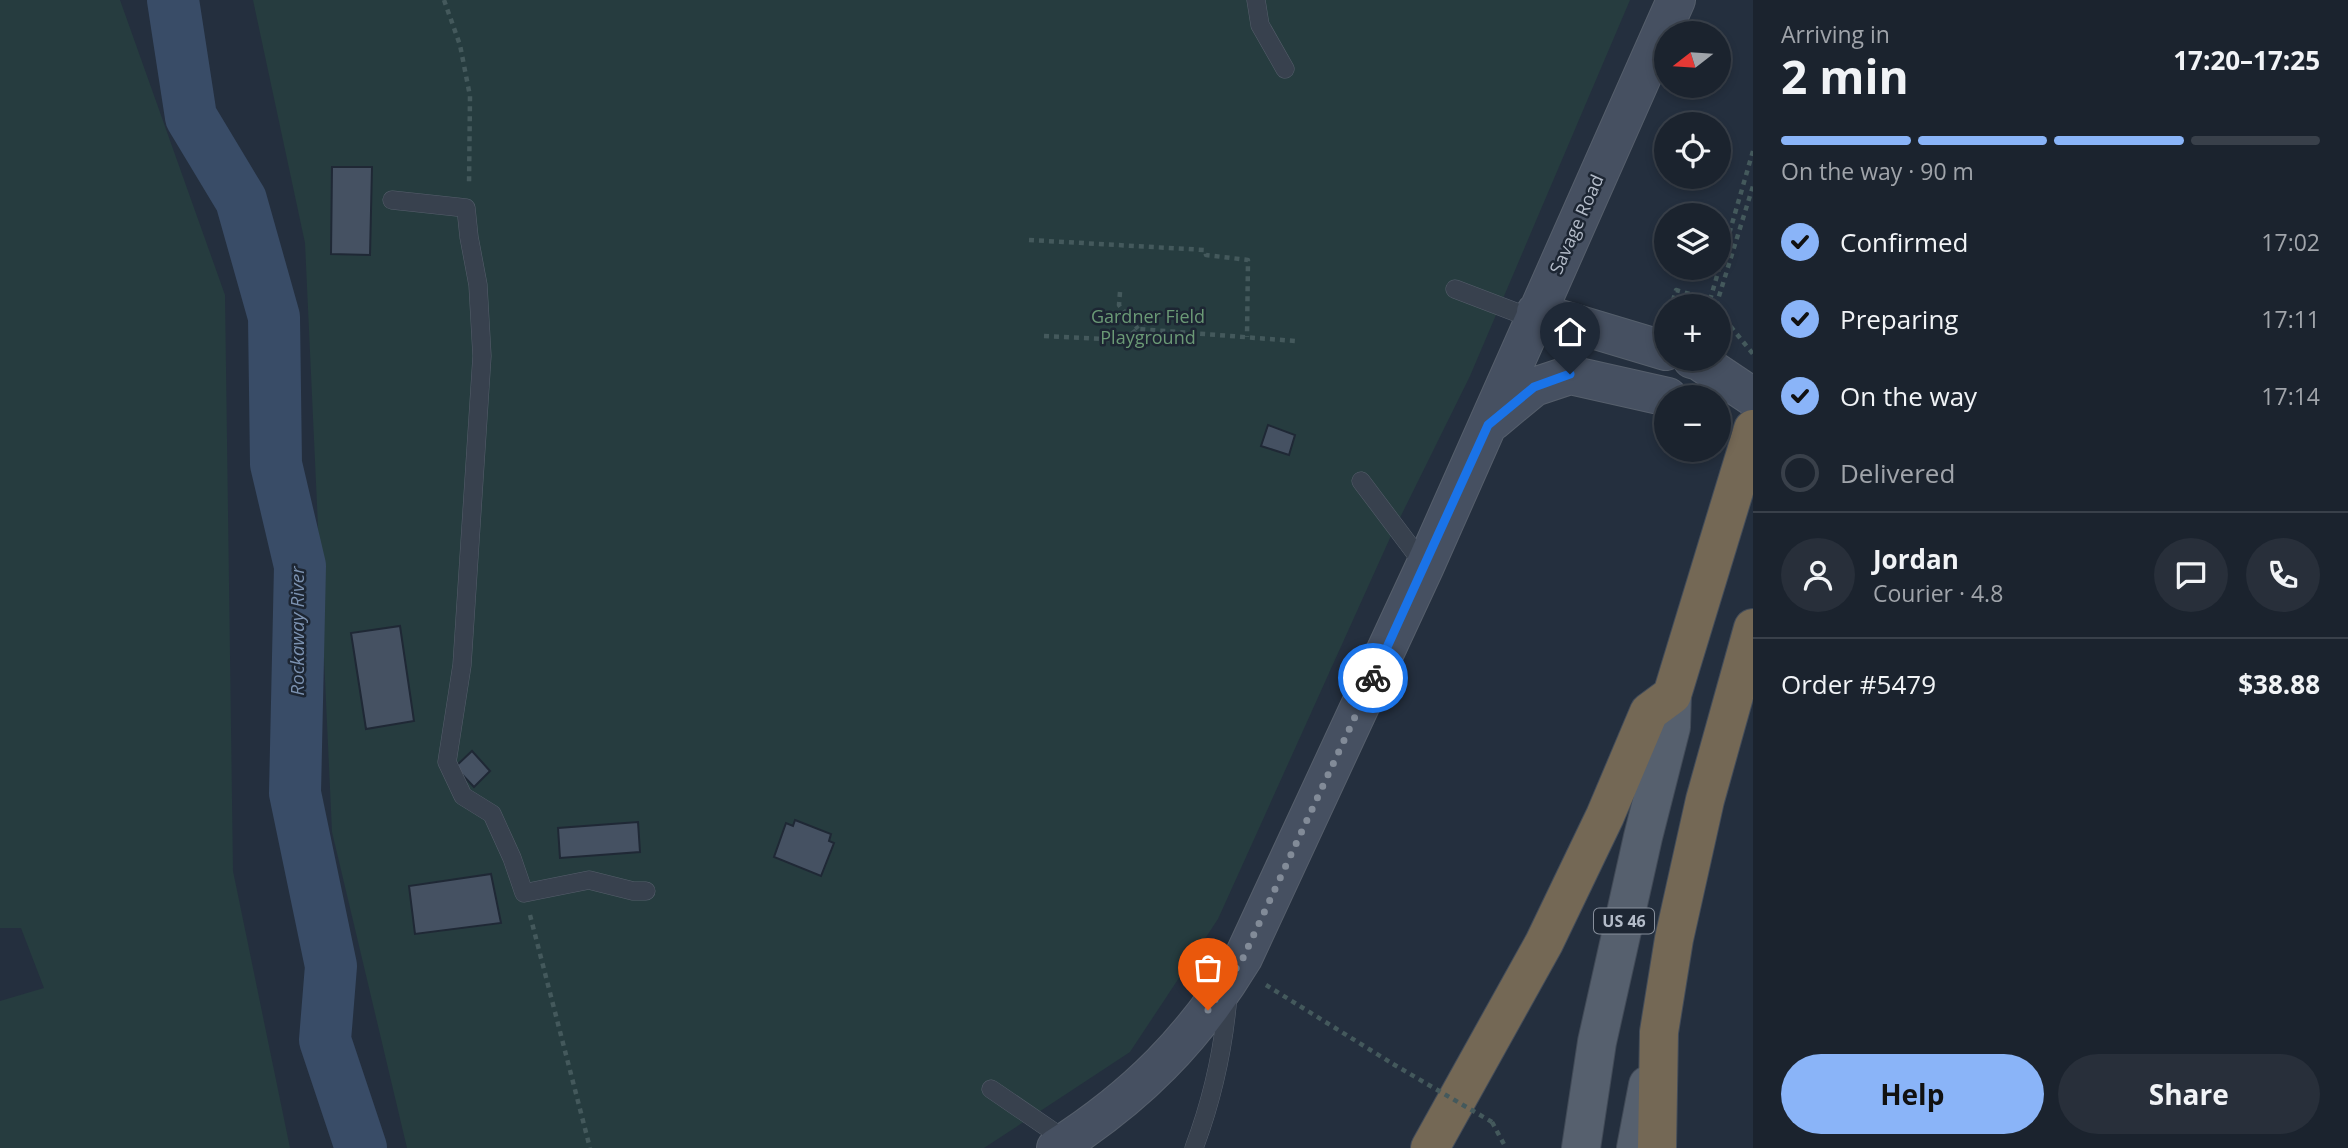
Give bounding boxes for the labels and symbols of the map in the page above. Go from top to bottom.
north arrow [1654,21,1731,98]
street label: Savage Road [1543,171,1609,277]
pin [1540,302,1600,374]
park label: Gardner Field Playground [1091,304,1205,349]
water label: Rockaway River [284,565,310,696]
courier [1338,643,1408,713]
road number: US 46 [1594,909,1654,934]
pin [1178,938,1238,1010]

